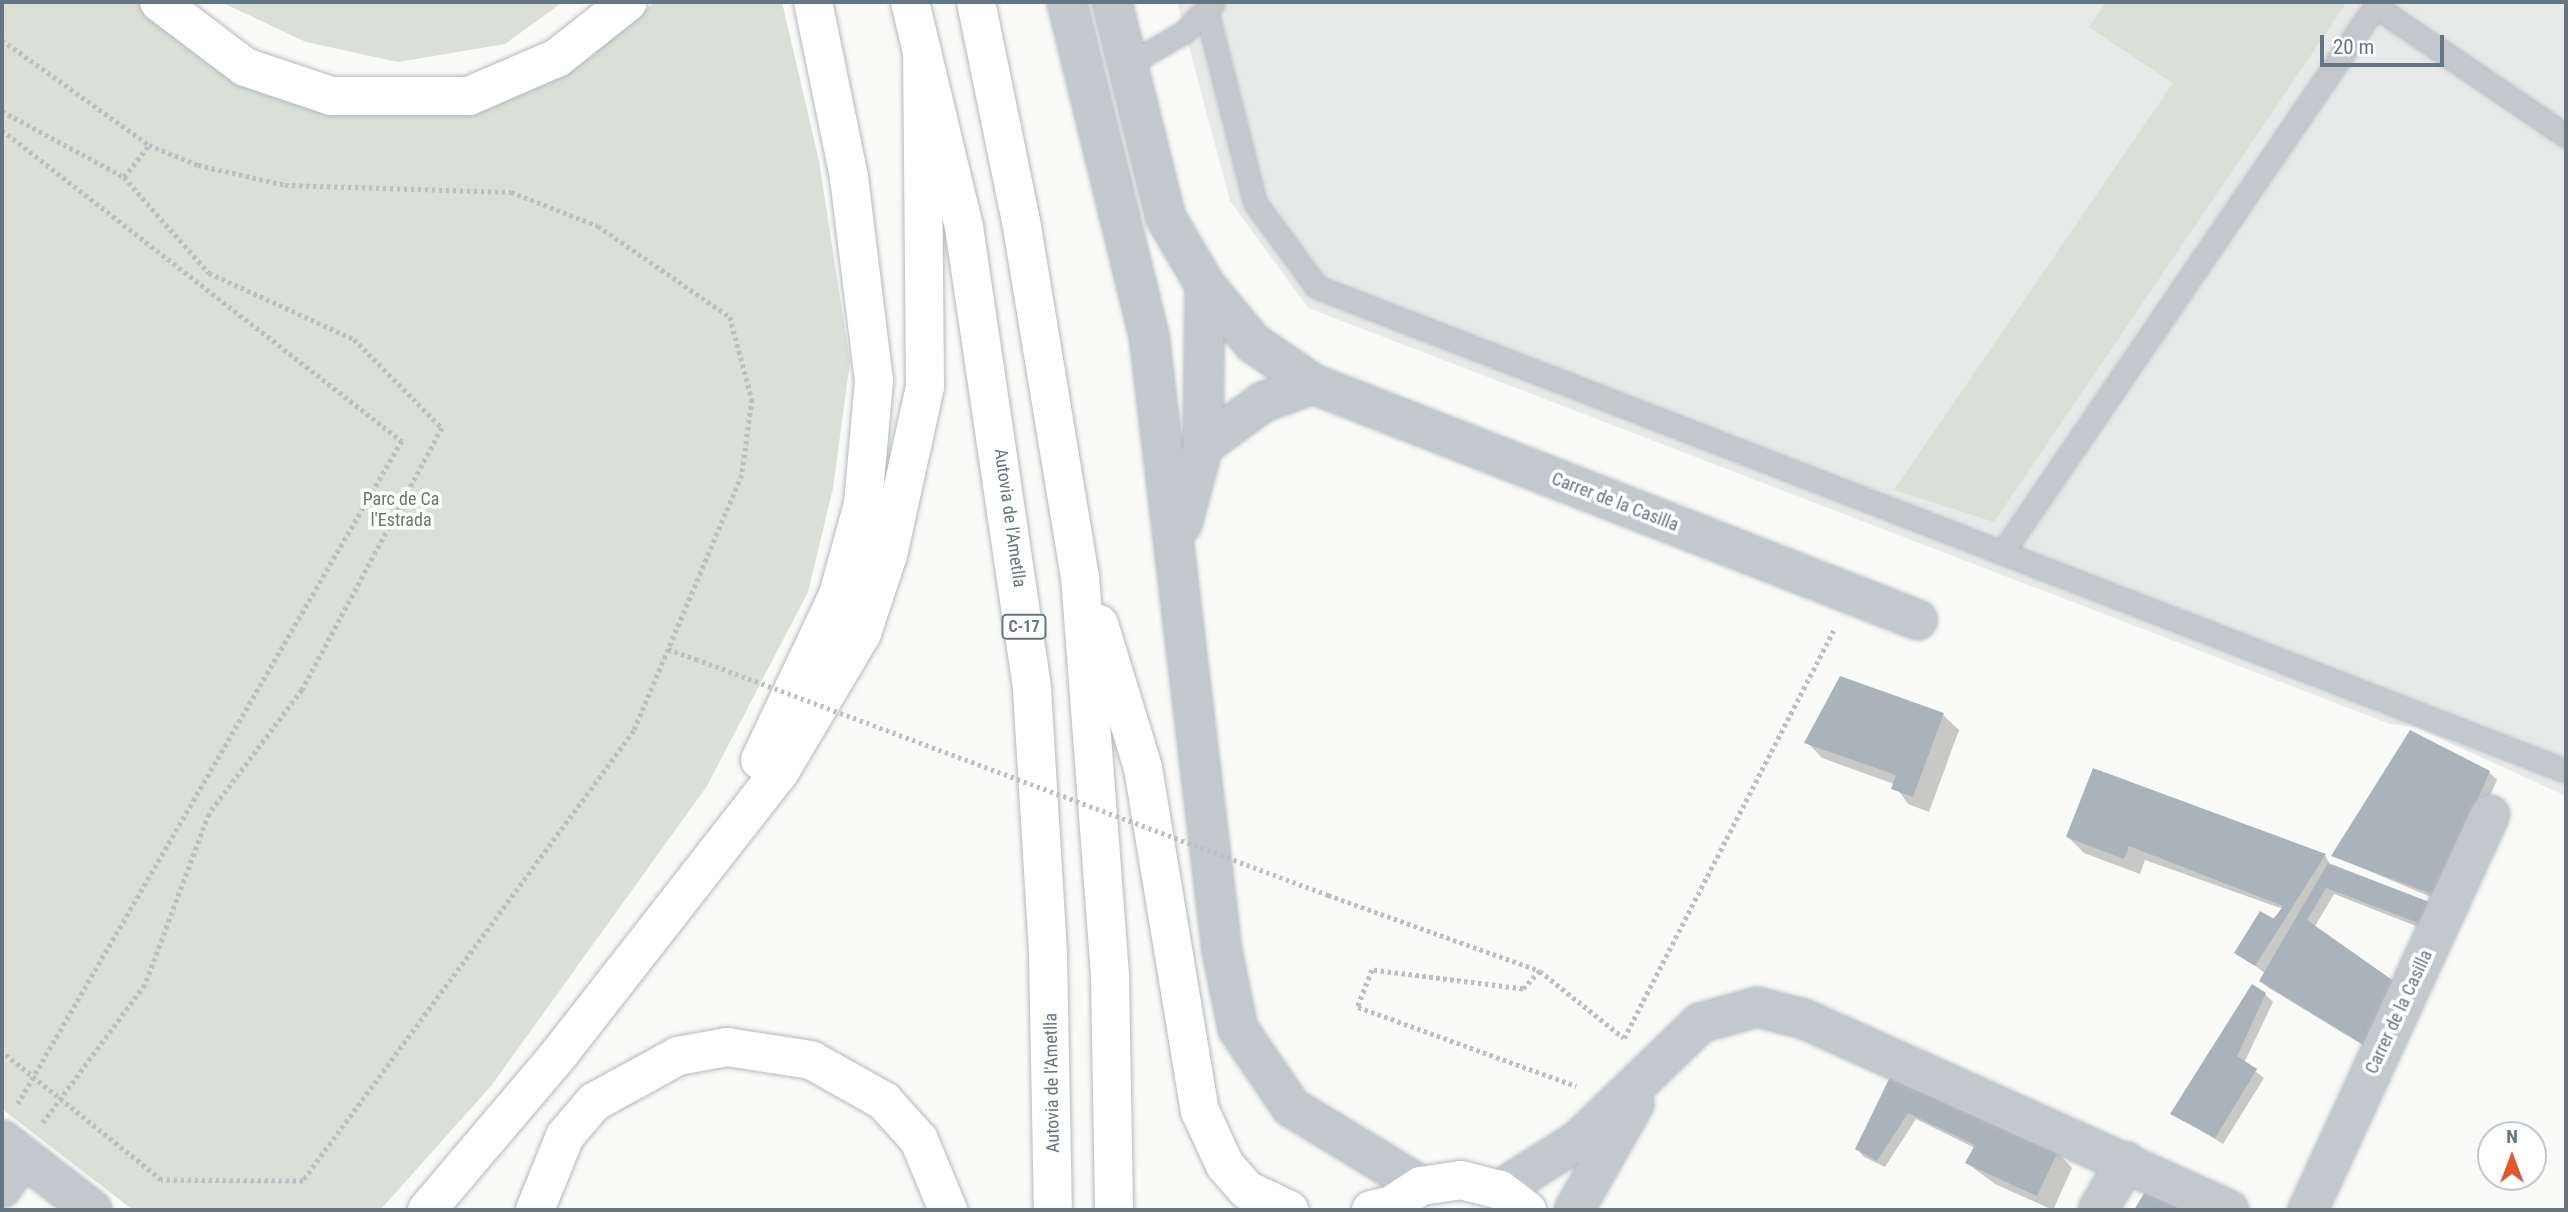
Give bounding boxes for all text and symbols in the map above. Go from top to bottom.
scale bar [2323,21,2447,65]
text: 20 m [2333,35,2374,59]
street label: Autovia de l'Ametlla [990,447,1030,589]
street label: Carrer de la Casilla [1549,468,1681,536]
park label: Parc de Ca l'Estrada [363,489,439,532]
road number: C-17 [1001,614,1047,640]
street label: Carrer de la Casilla [2361,947,2437,1077]
street label: Autovia de l'Ametlla [1040,1013,1064,1153]
north arrow [2477,1121,2547,1191]
text: N [2506,1125,2518,1148]

